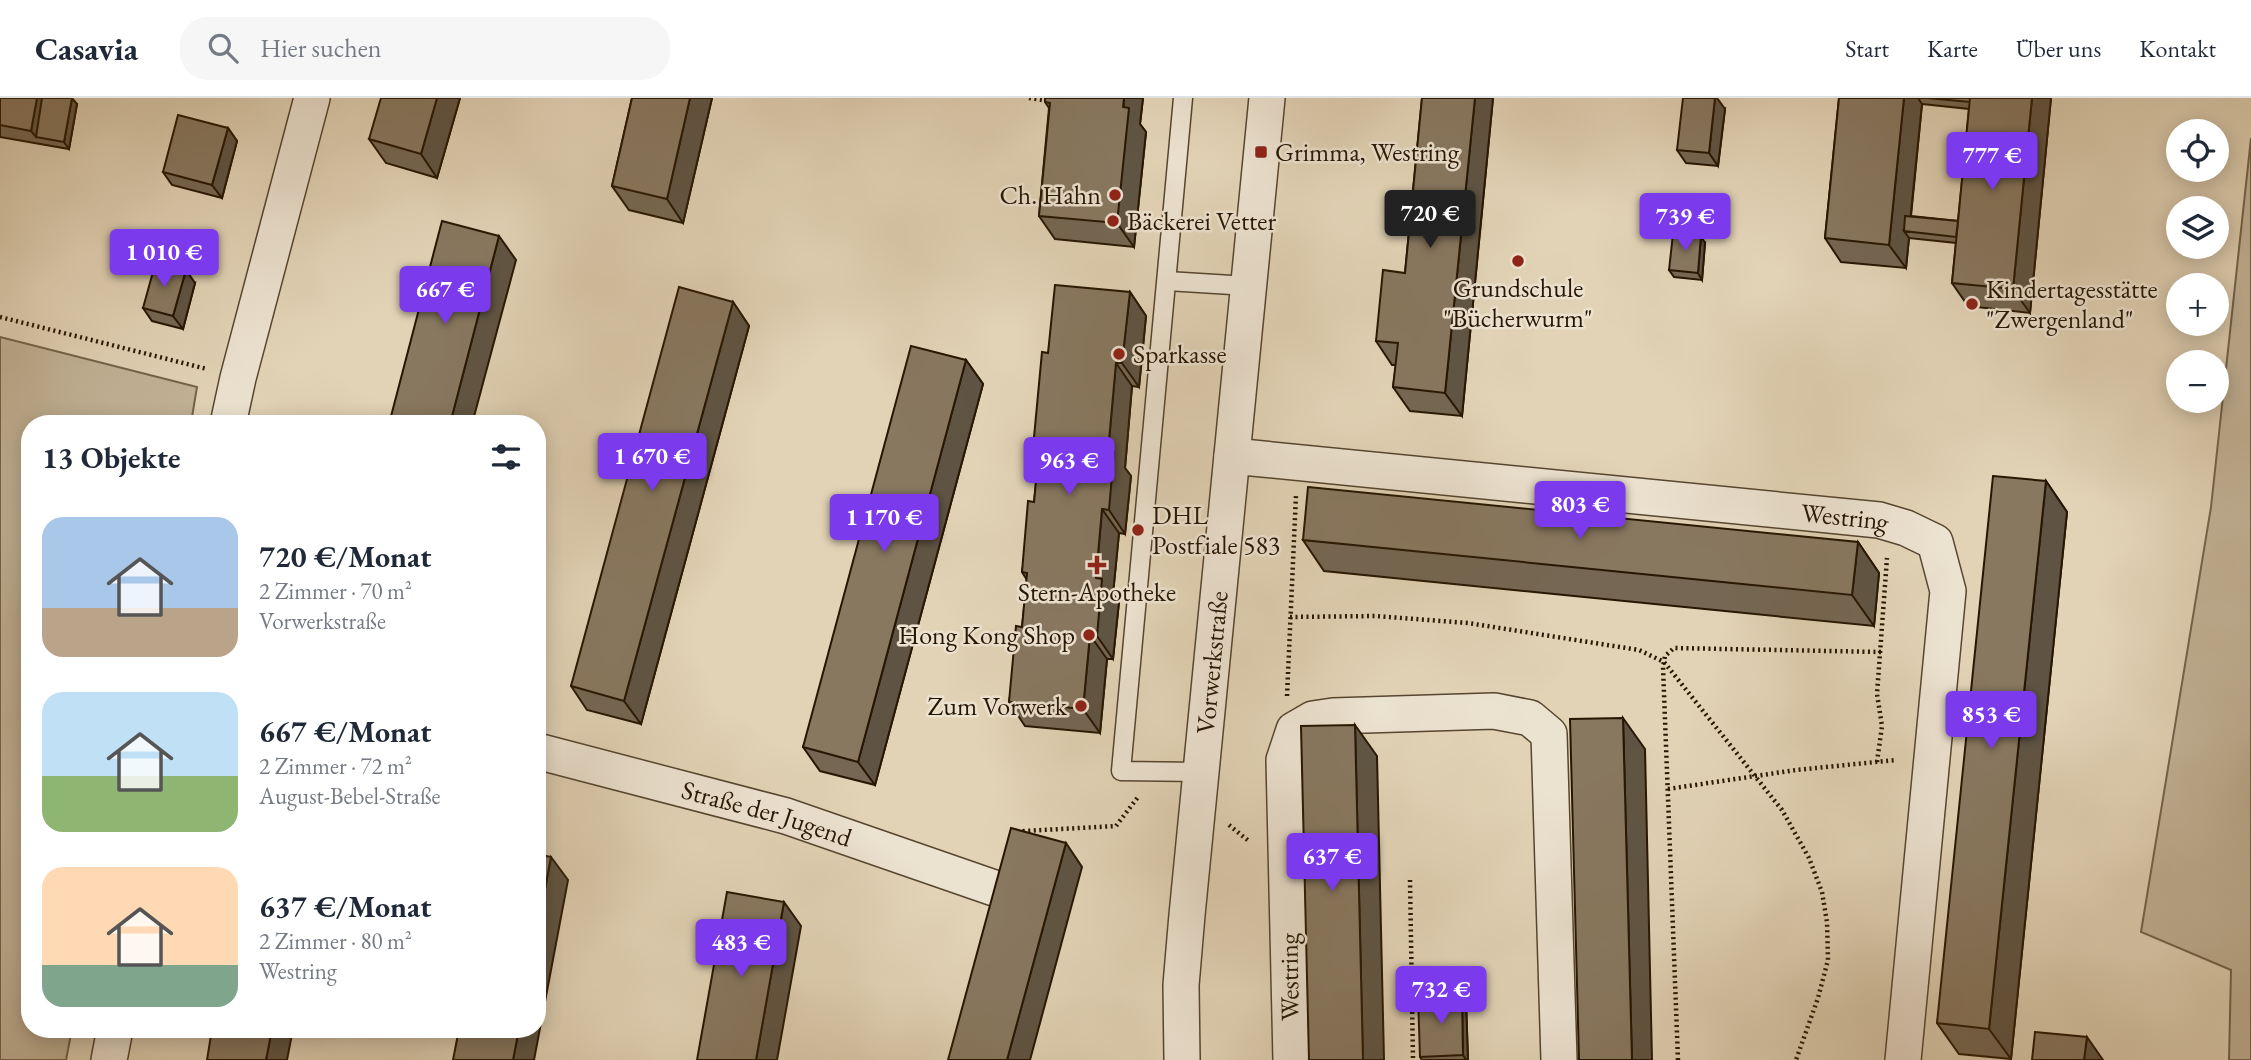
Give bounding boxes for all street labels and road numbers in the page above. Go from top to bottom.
street label: Westring [1800,495,1894,539]
street label: Vorwerkstraße [1188,589,1236,736]
street label: Straße der Jugend [678,772,857,855]
street label: Westring [1271,932,1307,1021]

